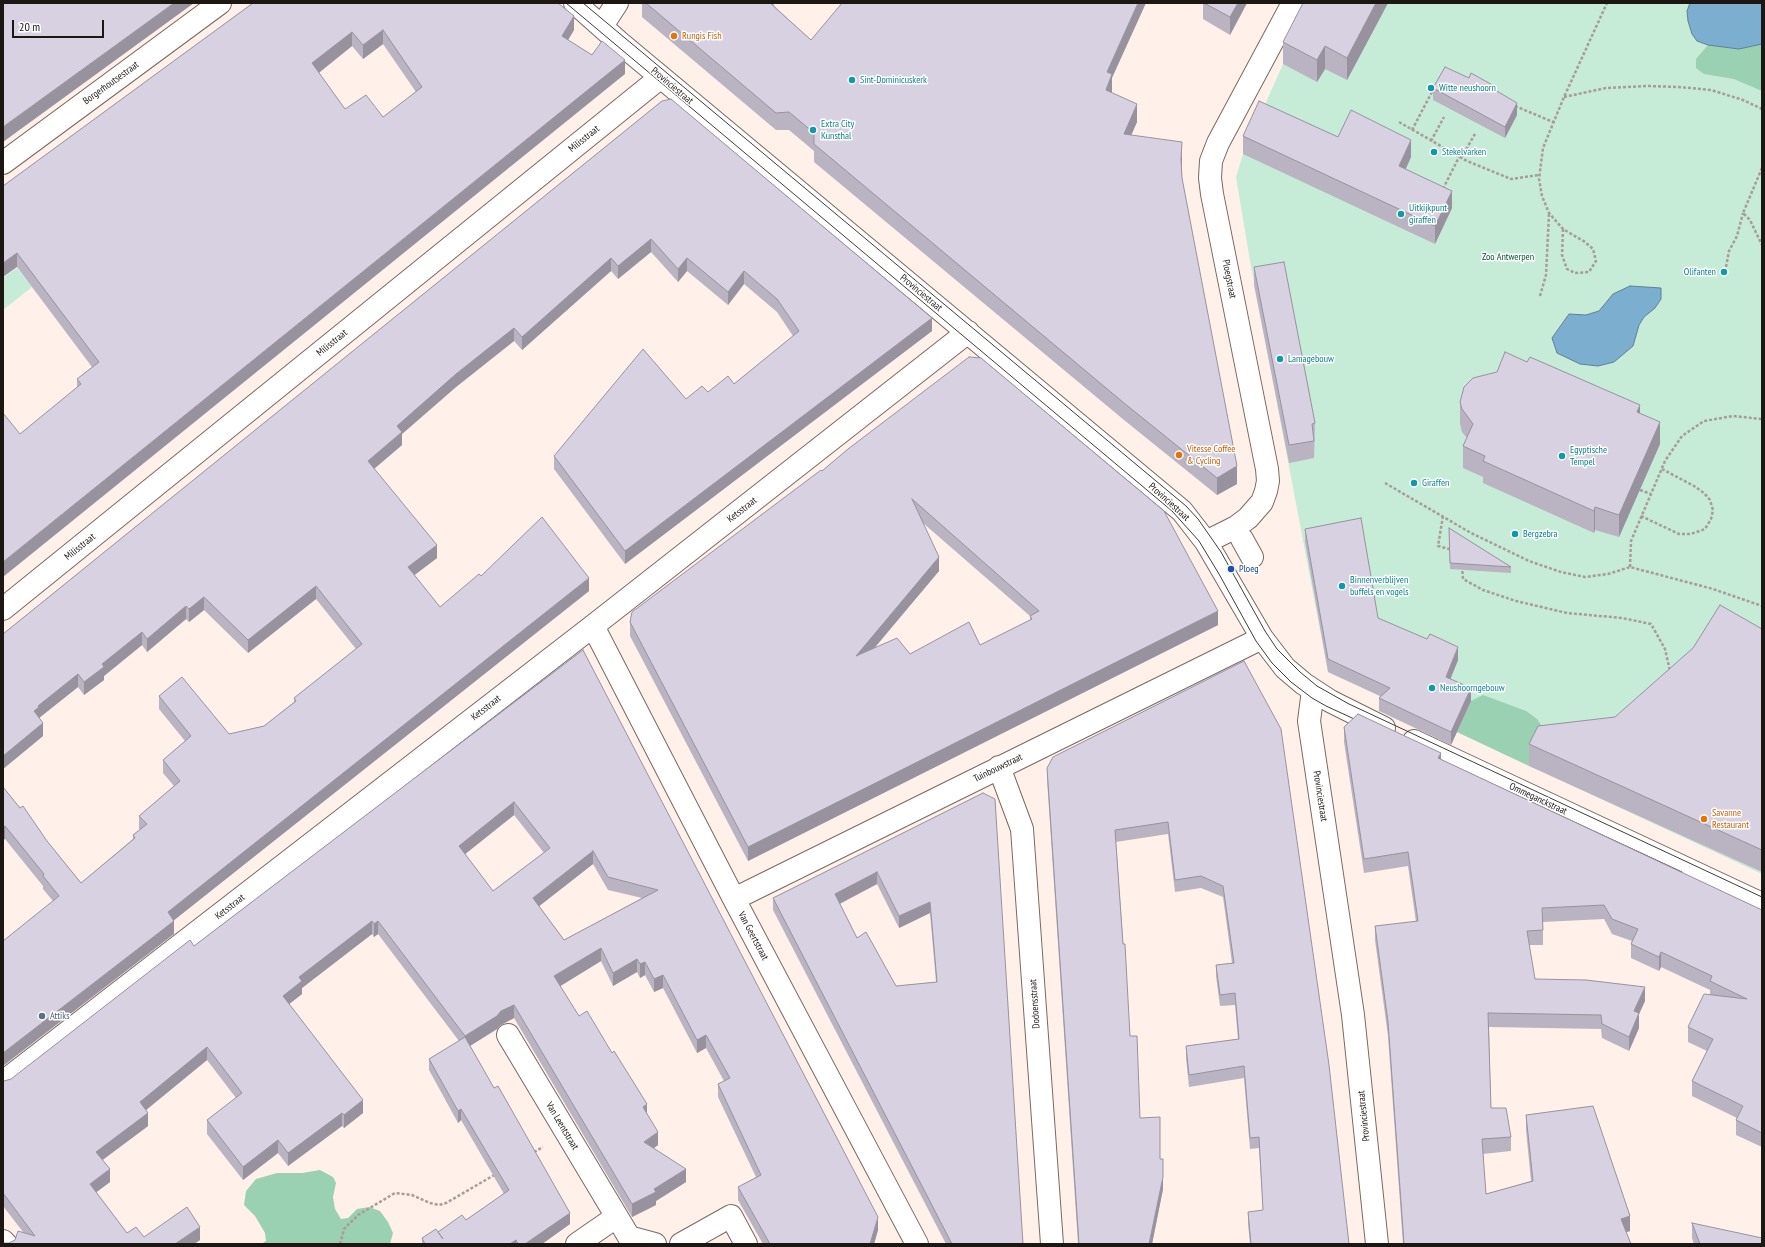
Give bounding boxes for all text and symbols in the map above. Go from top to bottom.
scale bar [14,12,106,38]
text: 20 m [19,19,40,34]
place label: Rungis Fish [682,30,722,42]
marker: Rungis Fish [669,31,679,41]
street label: Borgerhoutsestraat [81,59,141,107]
street label: Provinciestraat [649,65,695,107]
place label: Sint-Dominicuskerk [860,74,927,86]
marker: Sint-Dominicuskerk [847,75,857,85]
place label: Witte neushoorn [1439,82,1496,94]
marker: Witte neushoorn [1426,83,1436,93]
place label: Extra City Kunsthal [821,118,854,142]
street label: Milisstraat [566,123,602,155]
marker: Extra City Kunsthal [808,125,818,135]
place label: Stekelvarken [1442,146,1486,158]
marker: Stekelvarken [1429,147,1439,157]
place label: Uitkijkpunt giraffen [1409,202,1447,226]
marker: Uitkijkpunt giraffen [1396,209,1406,219]
park label: Zoo Antwerpen [1482,251,1534,263]
street label: Ploegstraat [1219,259,1239,299]
place label: Olifanten [1684,266,1716,278]
marker: Olifanten [1719,267,1729,277]
street label: Provinciestraat [898,272,944,314]
street label: Milisstraat [314,327,350,359]
place label: Lamagebouw [1288,353,1334,365]
marker: Lamagebouw [1275,354,1285,364]
place label: Vitesse Coffee & Cycling [1187,443,1235,466]
place label: Egyptische Tempel [1570,444,1607,468]
marker: Vitesse Coffee & Cycling [1174,450,1184,460]
marker: Egyptische Tempel [1557,451,1567,461]
place label: Giraffen [1422,477,1449,489]
marker: Giraffen [1409,478,1419,488]
street label: Provinciestraat [1146,480,1192,524]
street label: Ketsstraat [725,495,759,525]
place label: Bergzebra [1523,528,1558,540]
marker: Bergzebra [1510,529,1520,539]
street label: Milisstraat [62,531,98,563]
place label: Ploeg [1239,563,1259,575]
marker: Ploeg [1226,564,1236,574]
place label: Binnenverblijven buffels en vogels [1350,574,1409,598]
marker: Binnenverblijven buffels en vogels [1337,581,1347,591]
place label: Neushoorngebouw [1440,682,1505,694]
marker: Neushoorngebouw [1427,683,1437,693]
street label: Ketsstraat [469,693,503,723]
street label: Tuinbouwstraat [972,751,1024,785]
street label: Provinciestraat [1310,770,1330,822]
street label: Ommeganckstraat [1507,780,1569,818]
place label: Savanne Restaurant [1712,807,1749,830]
marker: Savanne Restaurant [1699,814,1709,824]
street label: Ketsstraat [213,892,247,922]
street label: Van Geertstraat [735,910,771,962]
street label: Dodoensstraat [1027,979,1043,1029]
place label: Attiks [50,1010,70,1022]
marker: Attiks [37,1011,47,1021]
street label: Provinciestraat [1355,1090,1373,1142]
street label: Van Leentstraat [543,1100,581,1152]

